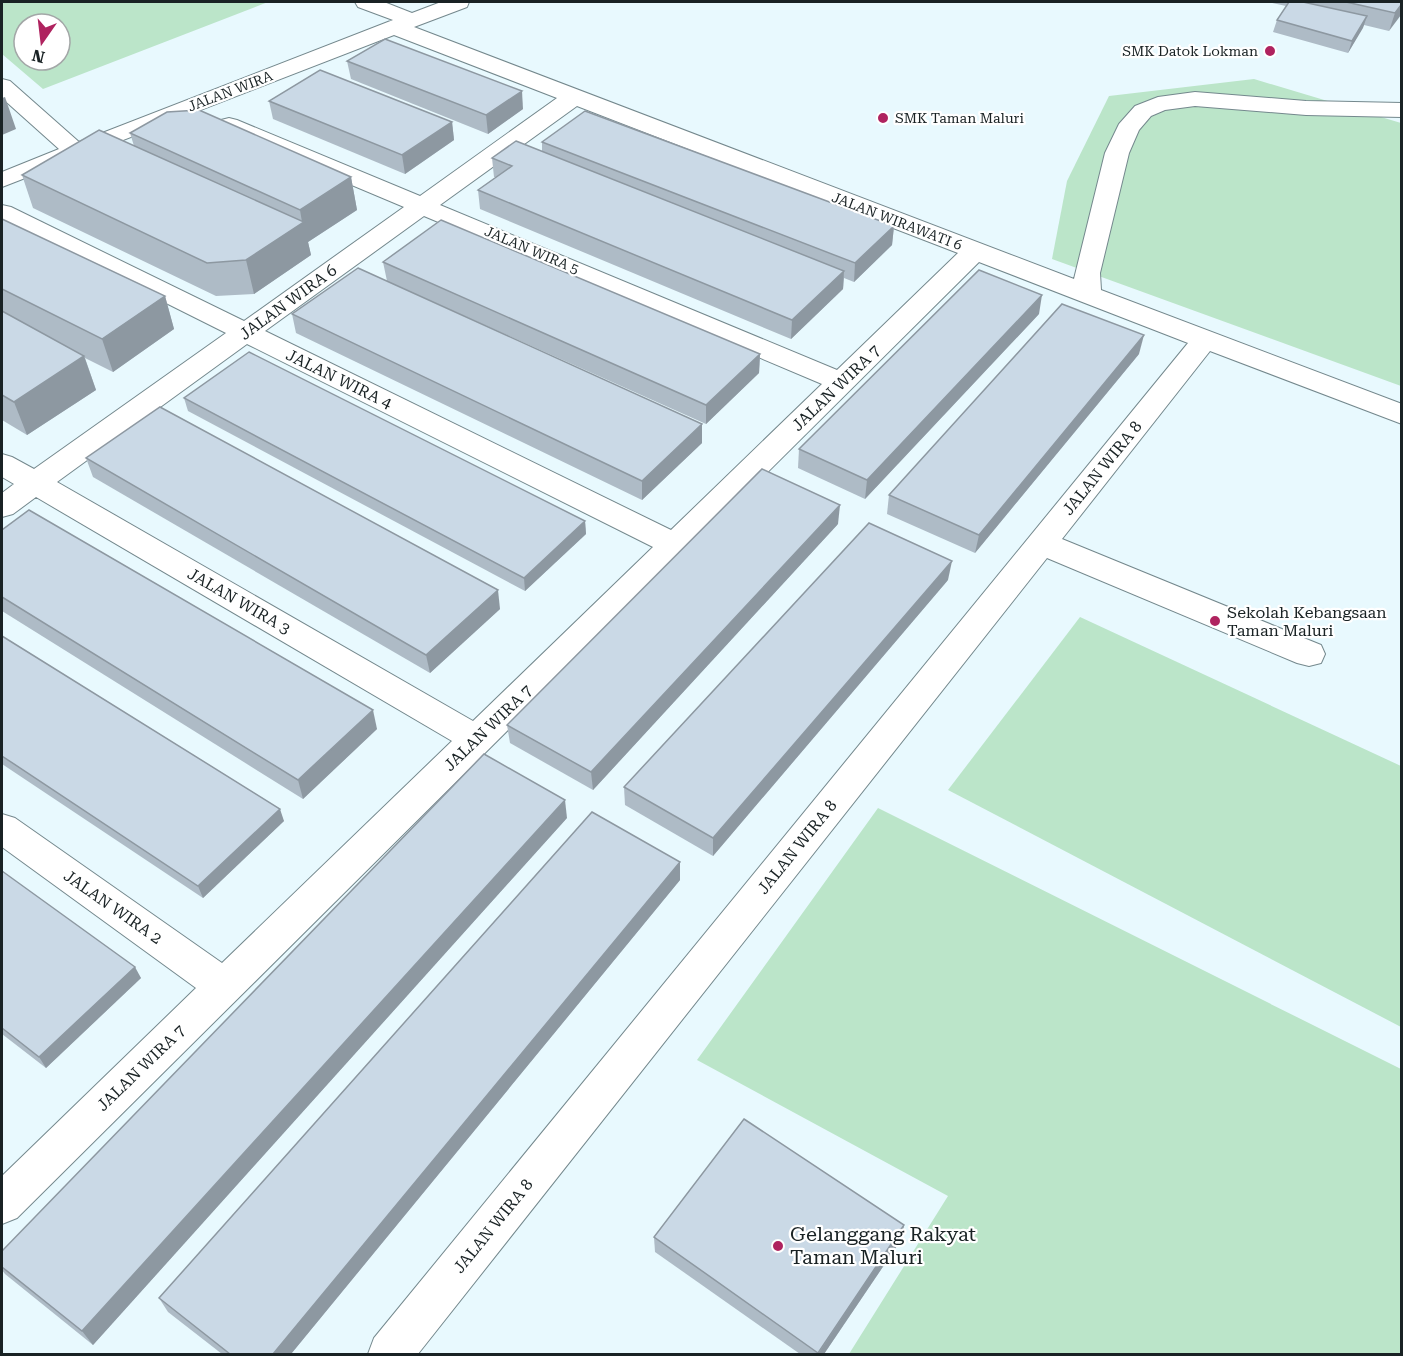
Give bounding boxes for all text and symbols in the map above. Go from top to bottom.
north arrow [12,12,72,72]
place label: SMK Datok Lokman [1122,43,1258,59]
marker: SMK Datok Lokman [1263,44,1277,58]
text: N [30,45,47,67]
street label: JALAN WIRA [185,67,275,115]
place label: SMK Taman Maluri [895,110,1024,126]
marker: SMK Taman Maluri [876,111,890,125]
street label: JALAN WIRAWATI 6 [830,189,965,253]
street label: JALAN WIRA 5 [482,223,582,277]
street label: JALAN WIRA 6 [236,260,340,344]
street label: JALAN WIRA 7 [788,341,884,435]
street label: JALAN WIRA 4 [283,345,395,413]
street label: JALAN WIRA 8 [1058,417,1146,519]
street label: JALAN WIRA 3 [184,564,294,638]
place label: Sekolah Kebangsaan Taman Maluri [1227,603,1386,640]
marker: Sekolah Kebangsaan Taman Maluri [1208,614,1222,628]
street label: JALAN WIRA 7 [440,681,536,775]
street label: JALAN WIRA 8 [753,796,841,898]
street label: JALAN WIRA 2 [60,866,166,948]
street label: JALAN WIRA 7 [93,1021,189,1115]
street label: JALAN WIRA 8 [449,1175,537,1277]
place label: Gelanggang Rakyat Taman Maluri [790,1222,977,1269]
marker: Gelanggang Rakyat Taman Maluri [771,1239,785,1253]

